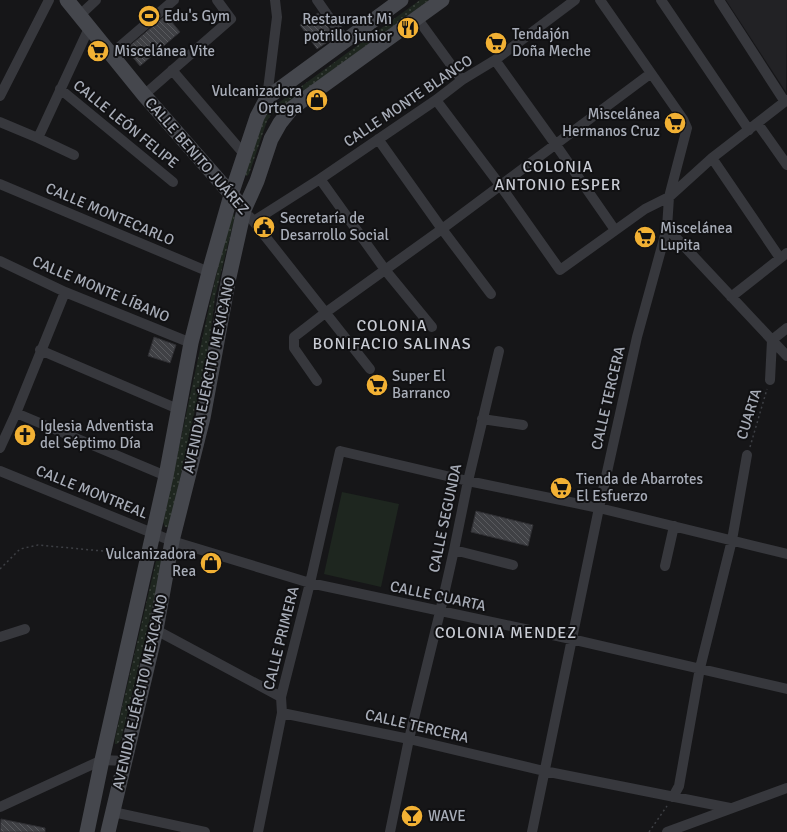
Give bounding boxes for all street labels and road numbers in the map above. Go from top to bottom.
street label: CALLE MONTE BLANCO [340,51,476,151]
street label: CALLE LEÓN FELIPE [70,75,183,172]
street label: CALLE BENITO JUÁREZ [141,93,254,218]
street label: CALLE MONTECARLO [43,179,177,249]
street label: CALLE MONTE LÍBANO [30,251,173,326]
street label: AVENIDA EJÉRCITO MEXICANO [178,275,239,475]
street label: CALLE TERCERA [587,344,629,452]
street label: CUARTA [733,386,765,442]
street label: CALLE MONTREAL [33,461,151,523]
street label: CALLE SEGUNDA [425,462,465,574]
street label: CALLE CUARTA [388,577,488,615]
street label: CALLE PRIMERA [259,584,303,692]
street label: AVENIDA EJÉRCITO MEXICANO [108,592,171,792]
street label: CALLE TERCERA [363,705,471,747]

